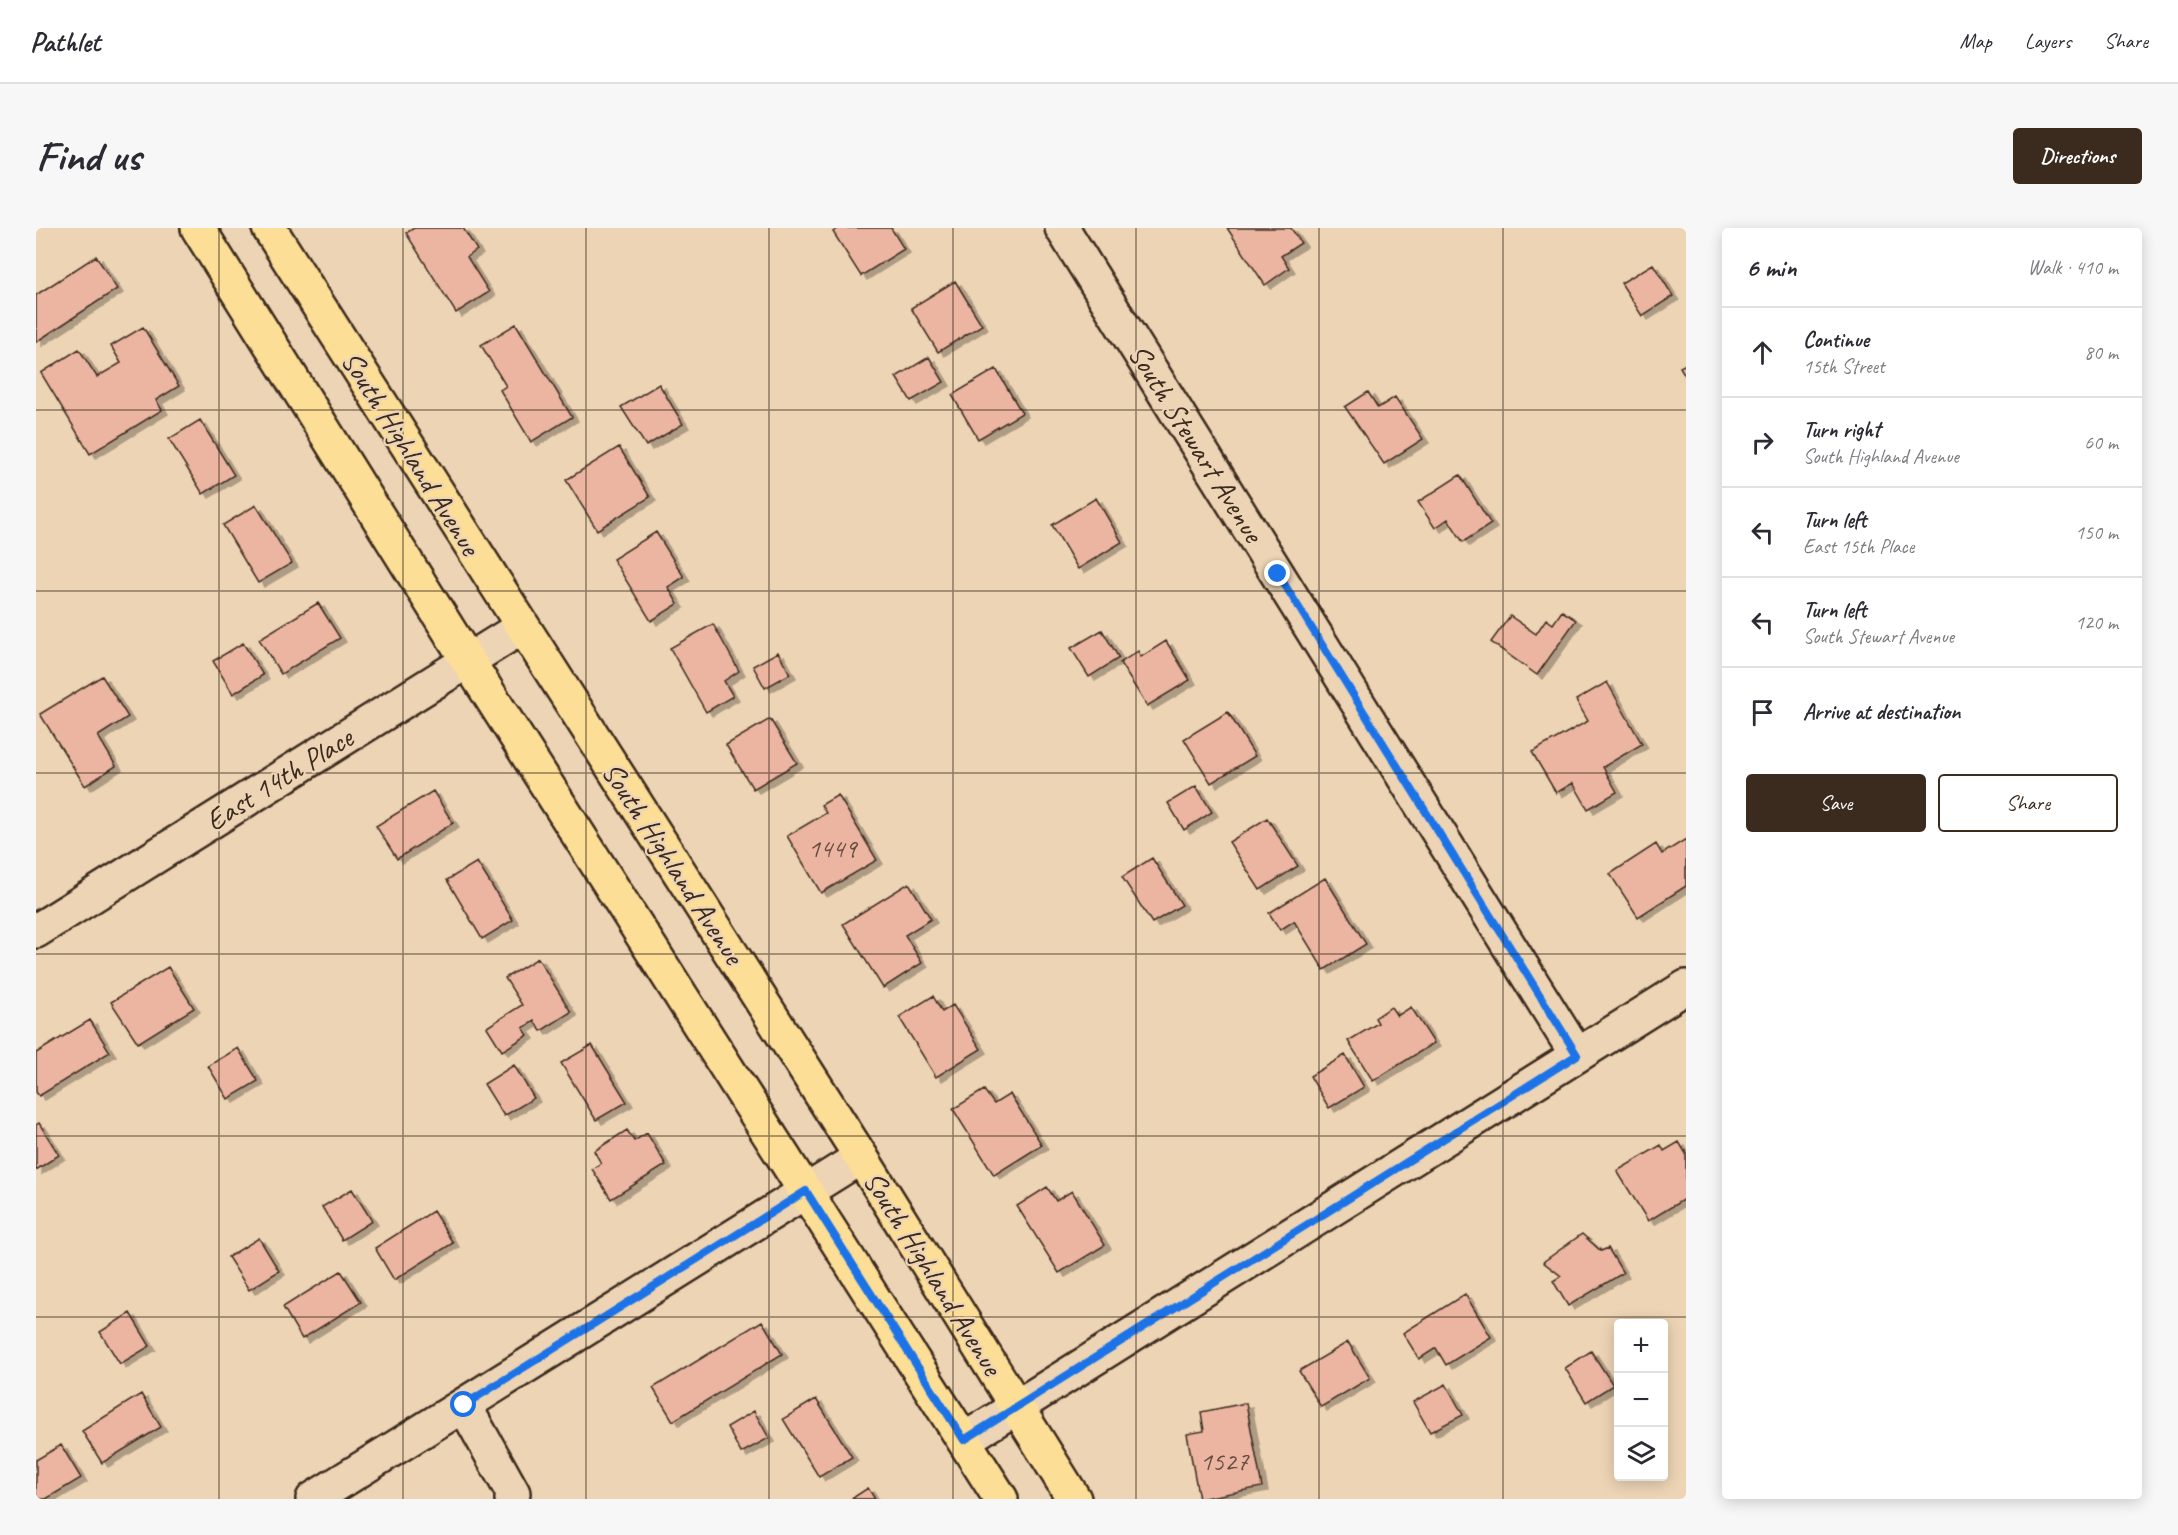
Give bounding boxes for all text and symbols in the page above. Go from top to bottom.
text: Pathlet [30,24,100,59]
text: Map [1959,28,1992,54]
text: Layers [2025,28,2071,54]
text: Share [2104,28,2148,54]
button: Directions [2013,128,2142,184]
text: Find us [36,130,141,183]
text: 6 min [1746,251,1796,284]
text: Walk · 410 m [2028,255,2118,280]
text: Continue [1803,326,1869,354]
icon: ahead [1746,336,1779,369]
street label: South Stewart Avenue [1120,337,1273,551]
text: 80 m [2084,340,2118,365]
street label: South Highland Avenue [333,344,490,564]
text: 15th Street [1803,354,1885,379]
text: Turn right [1803,416,1880,444]
icon: right [1746,426,1779,459]
text: 60 m [2084,430,2118,455]
text: South Highland Avenue [1803,444,1959,469]
text: Turn left [1803,506,1867,534]
icon: left [1746,516,1779,549]
text: 150 m [2075,520,2118,545]
text: East 15th Place [1803,534,1914,559]
route end [1264,560,1290,586]
text: Turn left [1803,596,1867,624]
icon: left [1746,606,1779,639]
text: 120 m [2075,610,2118,635]
text: South Stewart Avenue [1803,624,1954,649]
icon: arrive [1746,696,1779,729]
text: Arrive at destination [1803,698,1960,726]
street label: East 14th Place [198,718,362,839]
street label: South Highland Avenue [593,755,754,973]
button: Save [1746,774,1926,832]
button: Share [1938,774,2118,832]
house number: 1449 [808,831,858,865]
street label: South Highland Avenue [855,1164,1012,1384]
map controls [1614,1319,1668,1481]
button: + [1614,1319,1668,1373]
button: − [1614,1373,1668,1427]
route start [450,1391,476,1417]
button: layers [1614,1427,1668,1481]
house number: 1527 [1200,1444,1250,1478]

